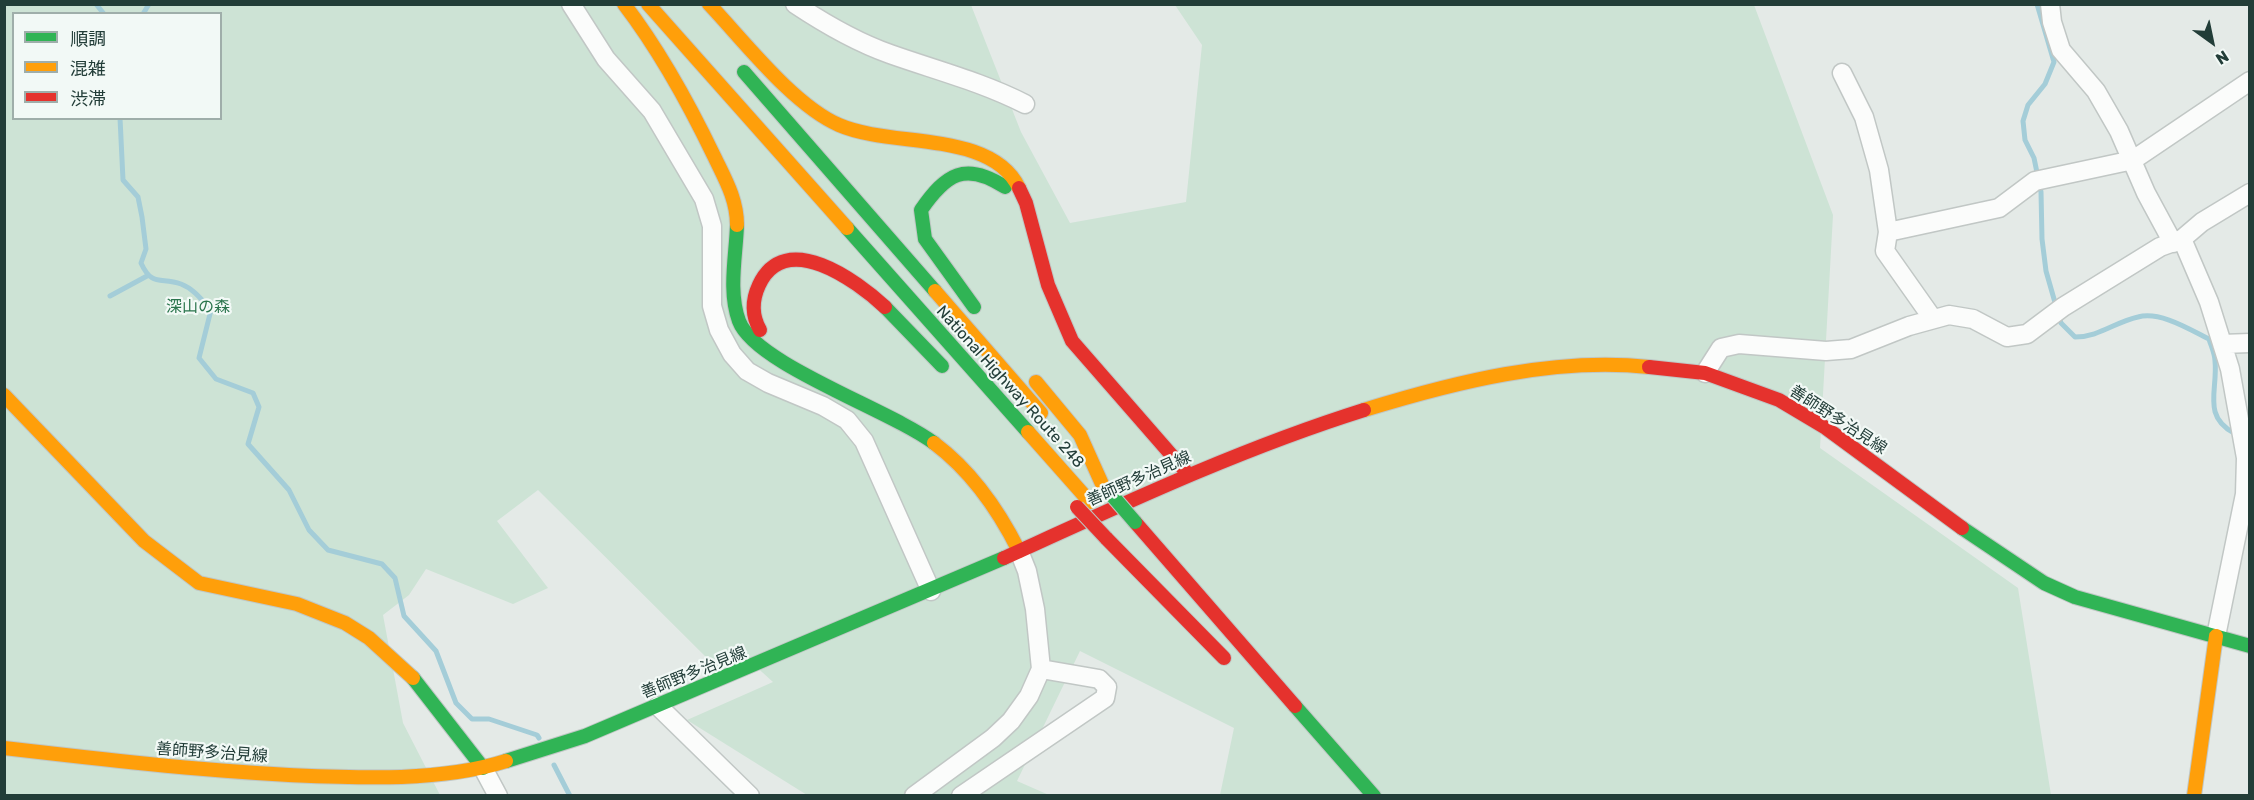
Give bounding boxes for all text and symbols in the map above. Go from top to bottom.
legend [12,12,222,120]
north arrow [2182,12,2242,72]
text: 順調 [70,28,106,50]
text: N [2212,46,2232,69]
text: 混雑 [70,58,106,80]
text: 渋滞 [70,88,106,110]
park label: 深山の森 [166,297,230,317]
street label: National Highway Route 248 [932,302,1088,472]
street label: 善師野多治見線 [1786,381,1890,459]
street label: 善師野多治見線 [1084,447,1194,511]
street label: 善師野多治見線 [638,643,750,703]
street label: 善師野多治見線 [155,740,269,766]

